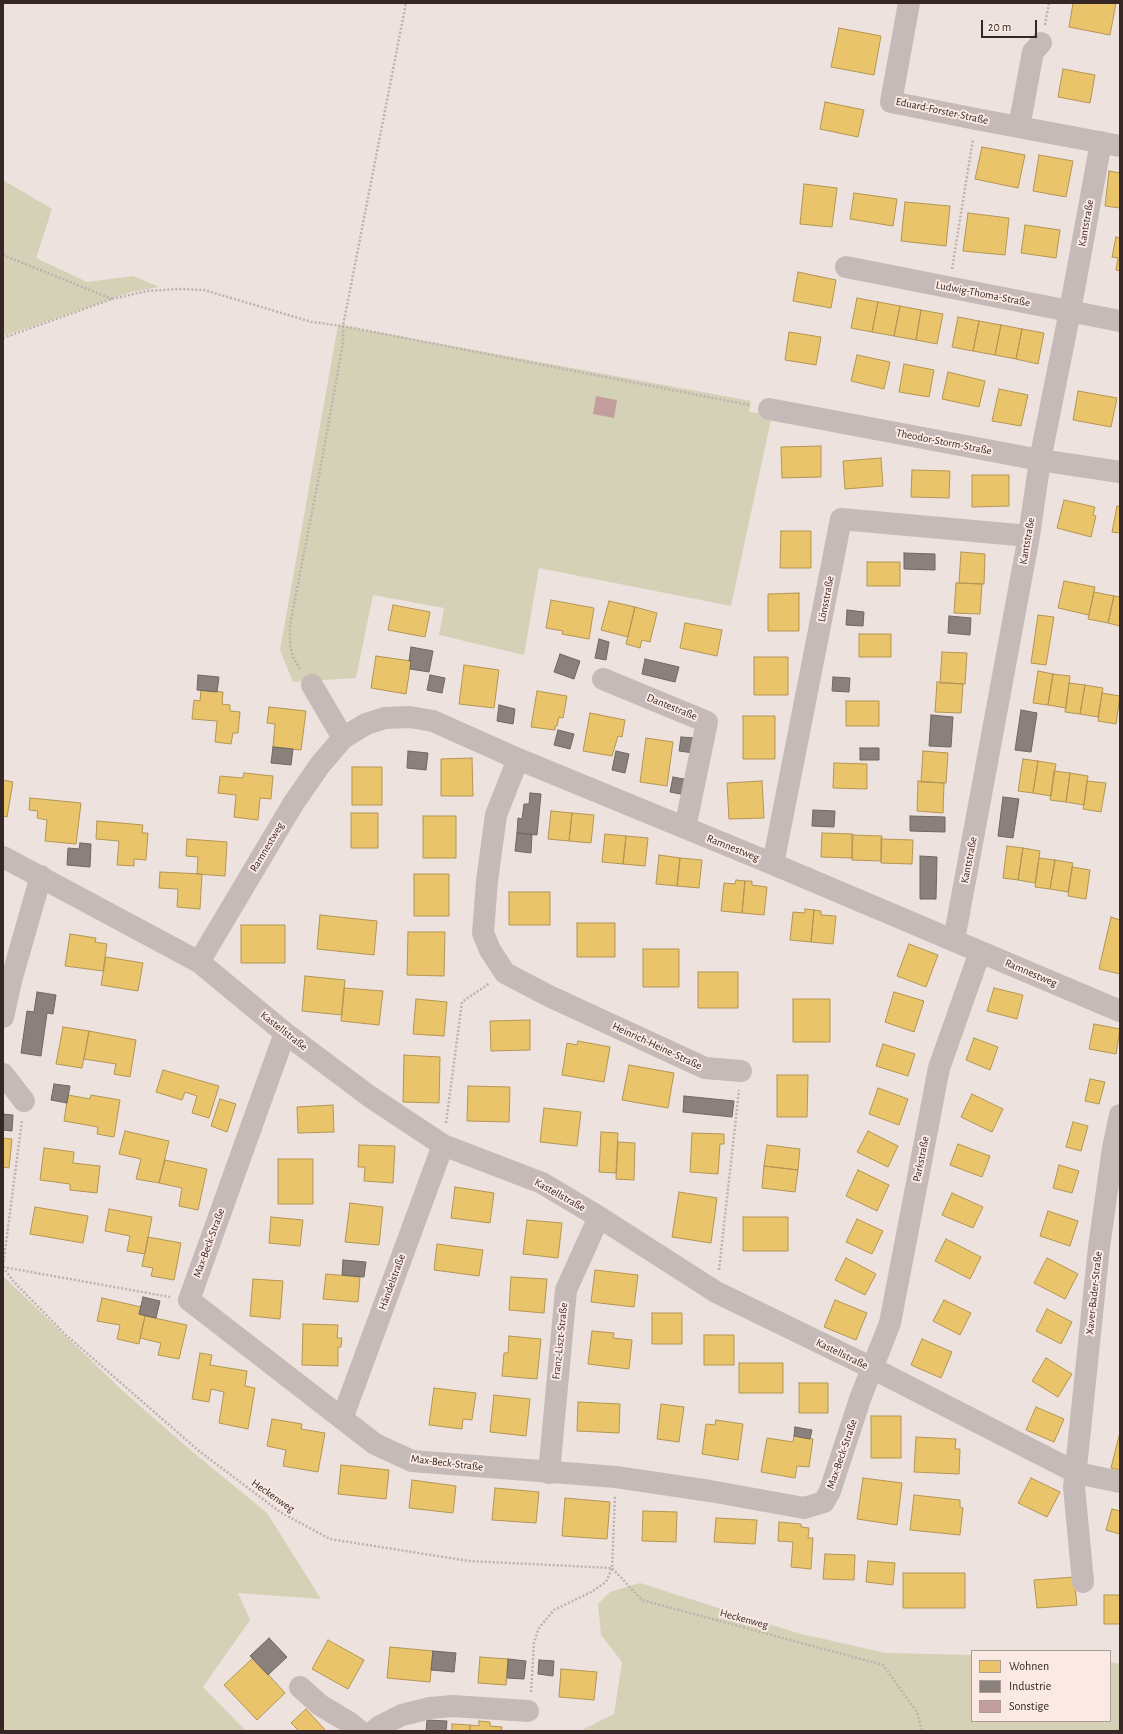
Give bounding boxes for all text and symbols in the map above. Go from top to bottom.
scale bar [983,12,1039,38]
text: 20 m [988,21,1011,33]
street label: Eduard-Forster-Straße [895,95,989,127]
street label: Kantstraße [1075,199,1097,247]
street label: Ludwig-Thoma-Straße [935,278,1031,310]
street label: Theodor-Storm-Straße [895,426,993,458]
street label: Kantstraße [1016,517,1038,565]
street label: Lönsstraße [815,575,837,623]
street label: Dantestraße [645,691,699,723]
street label: Ramnestweg [247,820,287,874]
street label: Ramnestweg [705,831,761,865]
street label: Kantstraße [958,836,980,884]
street label: Ramnestweg [1003,956,1059,990]
street label: Kastellstraße [258,1009,310,1053]
street label: Heinrich-Heine-Straße [610,1019,704,1073]
street label: Parkstraße [910,1135,932,1183]
street label: Kastellstraße [532,1176,588,1214]
street label: Max-Beck-Straße [190,1207,228,1279]
street label: Xaver-Bader-Straße [1083,1251,1105,1335]
street label: Händelstraße [376,1252,408,1312]
street label: Franz-Liszt-Straße [549,1302,571,1380]
street label: Kastellstraße [814,1336,870,1372]
street label: Max-Beck-Straße [824,1417,860,1491]
street label: Max-Beck-Straße [410,1452,484,1474]
street label: Heckenweg [249,1476,297,1516]
street label: Heckenweg [718,1606,770,1632]
legend [971,1650,1111,1722]
text: Wohnen [1009,1660,1049,1672]
text: Industrie [1009,1680,1051,1692]
text: Sonstige [1009,1700,1049,1712]

